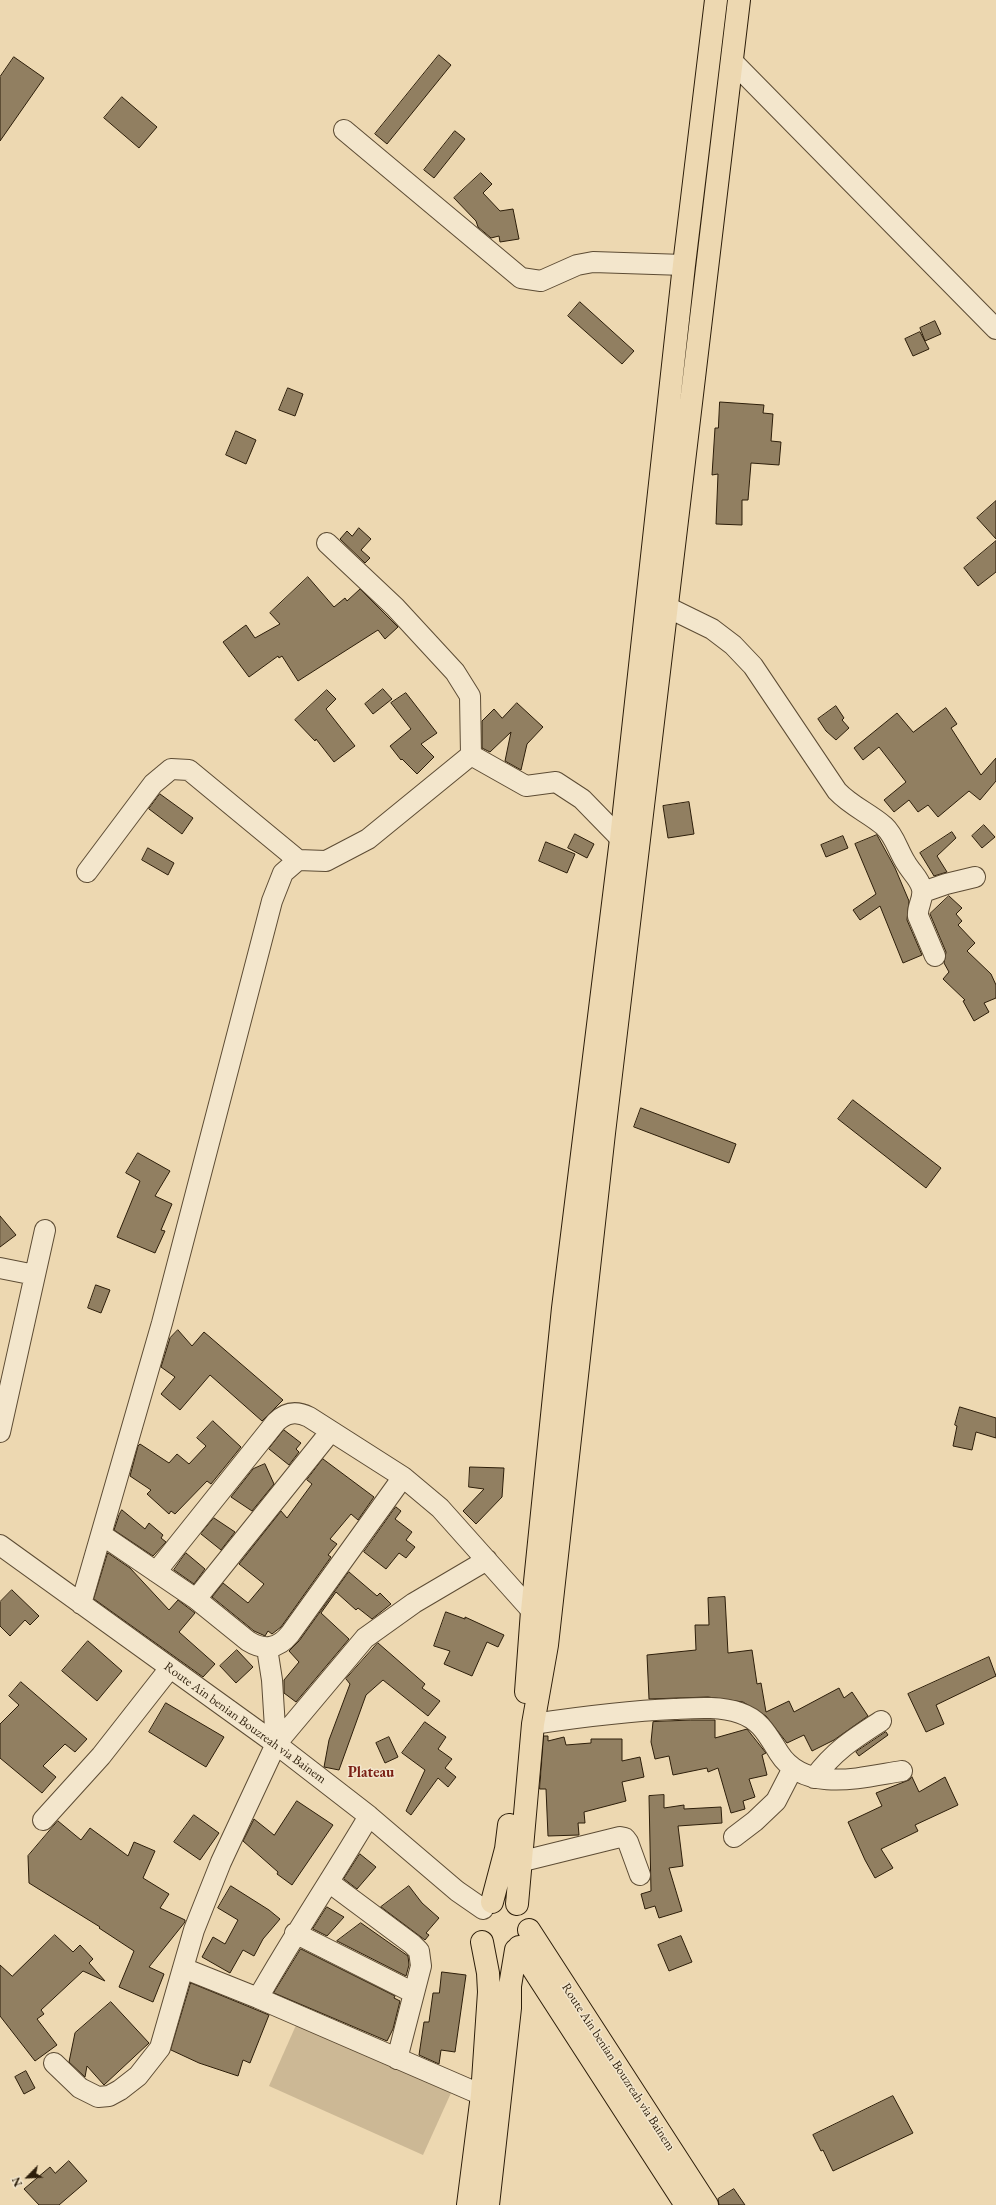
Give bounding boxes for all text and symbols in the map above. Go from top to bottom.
street label: Route Ain benian Bouzreah via Bainem [161,1659,329,1787]
district label: Plateau [348,1764,394,1782]
street label: Route Ain benian Bouzreah via Bainem [558,1980,678,2154]
north arrow [8,2157,48,2197]
text: N [9,2175,25,2189]

